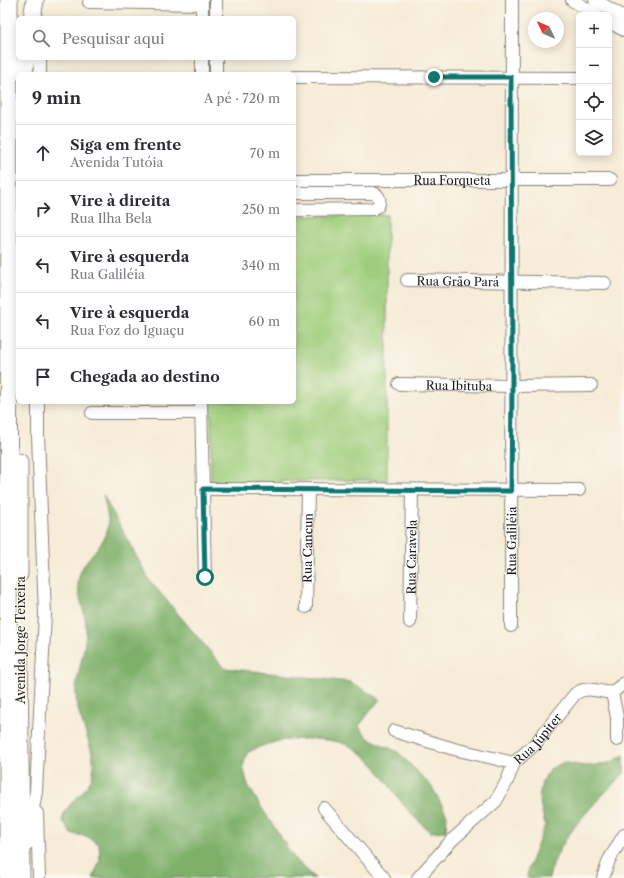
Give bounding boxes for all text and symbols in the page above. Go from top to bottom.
north arrow [528,12,564,48]
map controls [576,12,612,156]
button: + [576,12,612,48]
search box [16,16,296,60]
icon: search [30,27,52,49]
text: Pesquisar aqui [62,29,165,48]
button: − [576,48,612,84]
route end [425,68,443,86]
button: locate [576,84,612,120]
text: 9 min [32,88,81,108]
text: A pé · 720 m [204,90,280,106]
button: layers [576,120,612,156]
text: Siga em frente [70,135,181,154]
icon: ahead [32,142,54,164]
text: 70 m [250,145,280,161]
text: Avenida Tutóia [70,154,163,170]
street label: Rua Forqueta [413,173,491,188]
text: Vire à direita [70,191,170,210]
icon: right [32,198,54,220]
text: 250 m [242,201,280,217]
text: Rua Ilha Bela [70,210,152,226]
text: Vire à esquerda [70,247,189,266]
icon: left [32,254,54,276]
text: 340 m [242,257,280,273]
text: Rua Galiléia [70,266,145,282]
street label: Rua Grão Pará [417,273,500,289]
text: Vire à esquerda [70,303,189,322]
icon: left [32,310,54,332]
text: 60 m [249,313,280,329]
text: Rua Foz do Iguaçu [70,322,184,338]
icon: arrive [32,366,54,388]
text: Chegada ao destino [70,367,220,386]
street label: Rua Ibituba [426,377,493,393]
street label: Rua Galiléia [504,506,519,576]
street label: Rua Cancun [299,512,315,583]
street label: Rua Caravela [403,519,419,595]
route start [196,568,214,586]
street label: Avenida Jorge Teixeira [13,575,28,705]
street label: Rua Júpiter [510,710,564,767]

